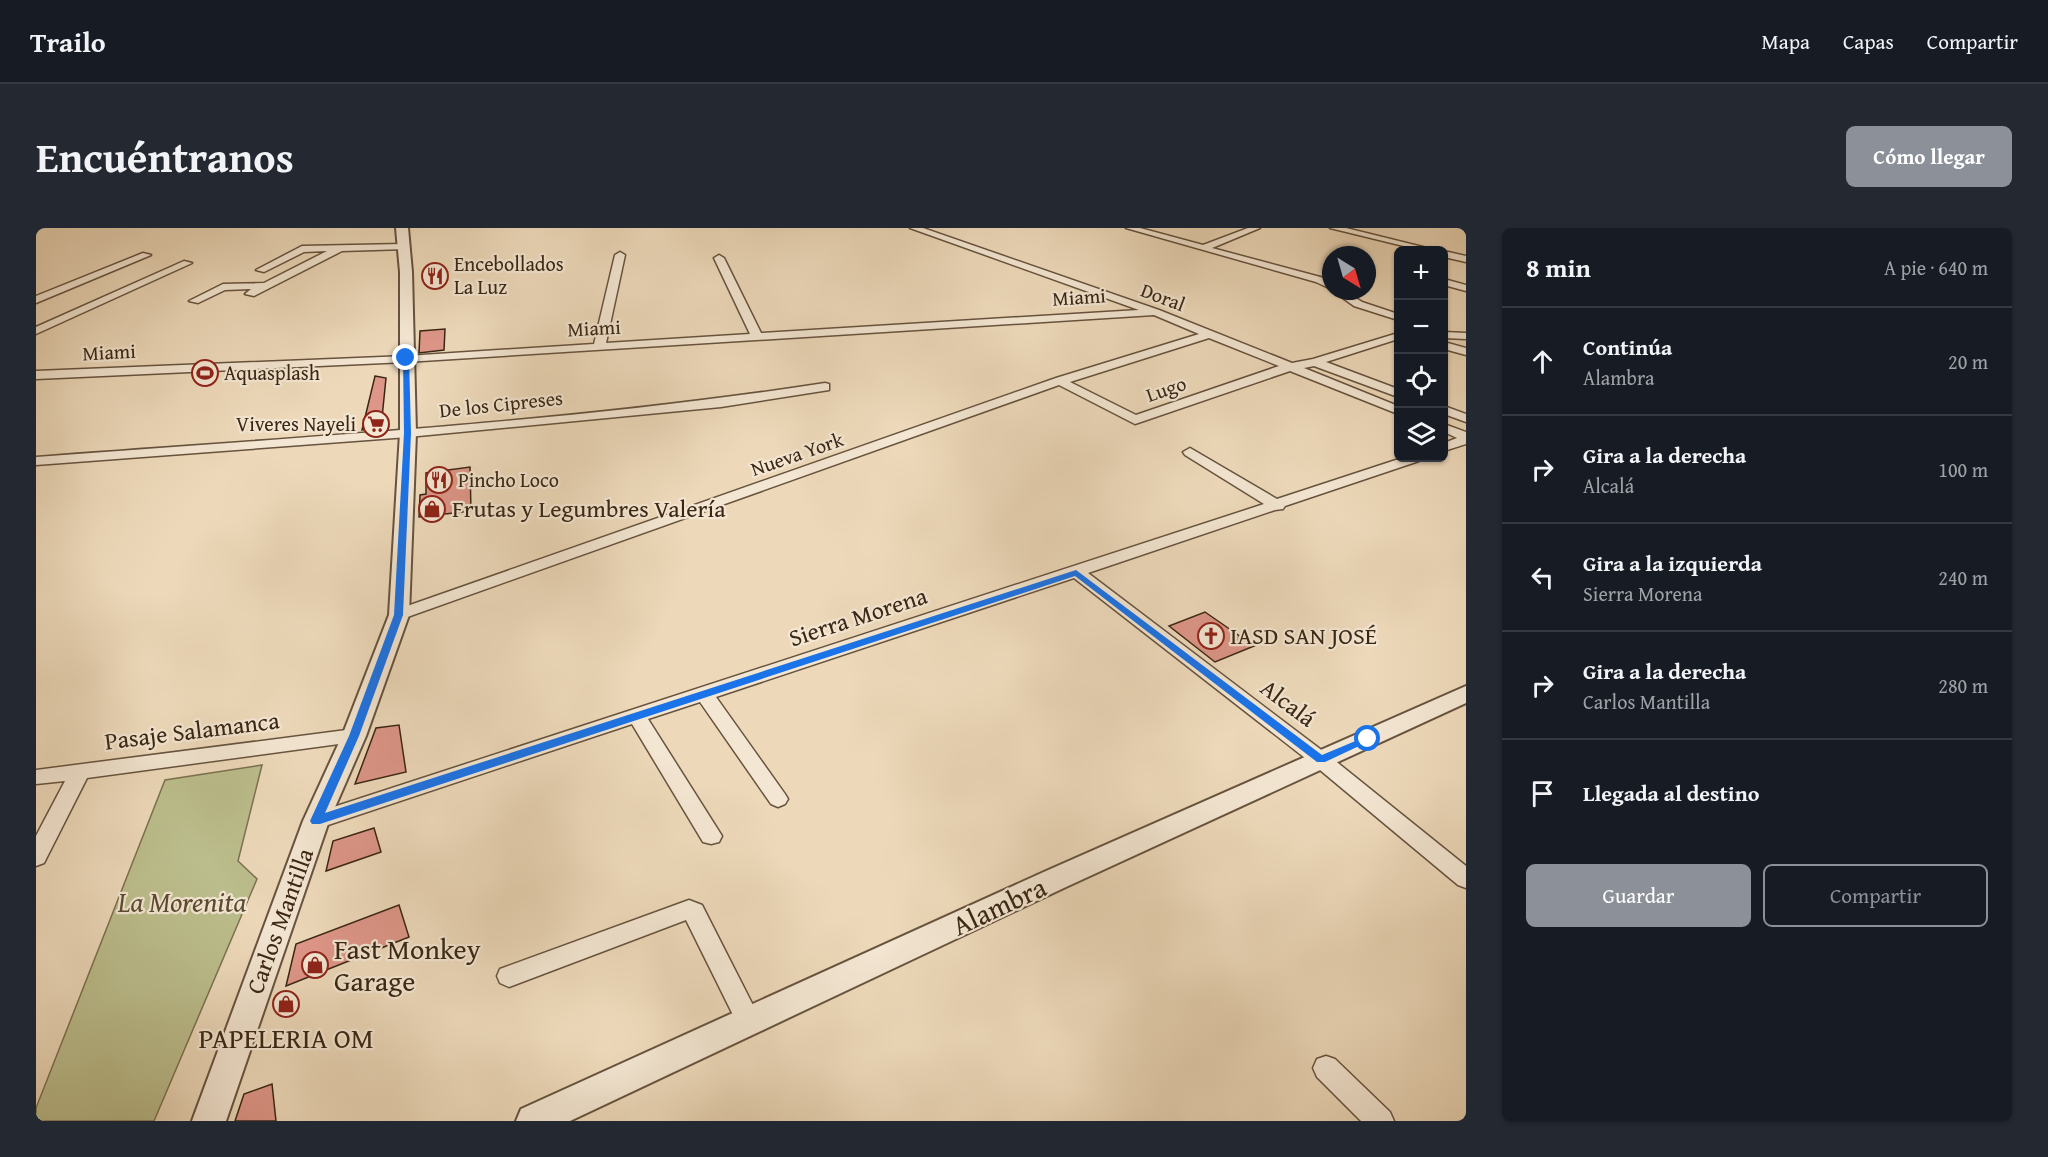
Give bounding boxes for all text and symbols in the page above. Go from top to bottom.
text: Trailo [30,21,106,62]
text: Mapa [1761,26,1810,57]
text: Capas [1843,26,1894,57]
text: Compartir [1927,26,2018,57]
text: Encuéntranos [36,126,294,187]
button: Cómo llegar [1846,126,2012,187]
north arrow [1322,246,1376,300]
map controls [1394,246,1448,462]
button: + [1394,246,1448,300]
text: 8 min [1526,248,1591,287]
place label: Encebollados La Luz [454,249,564,301]
text: A pie · 640 m [1884,253,1988,282]
restaurant icon: Encebollados La Luz [420,261,450,291]
street label: Doral [1137,275,1190,318]
street label: Miami [1051,280,1107,313]
button: − [1394,300,1448,354]
street label: Miami [567,312,622,343]
text: Continúa [1583,331,1672,363]
street label: Miami [82,336,137,367]
route end [392,344,418,370]
icon: ahead [1526,345,1559,378]
text: 20 m [1948,347,1988,376]
button: locate [1394,354,1448,408]
sports icon: Aquasplash [190,358,220,388]
place label: Aquasplash [224,358,320,387]
text: Alambra [1583,363,1654,392]
street label: Lugo [1142,368,1190,409]
street label: De los Cipreses [438,383,564,424]
button: layers [1394,408,1448,462]
place label: Viveres Nayeli [236,409,356,438]
supermarket icon: Viveres Nayeli [361,409,391,439]
street label: Nueva York [747,424,848,483]
text: Gira a la derecha [1583,439,1746,471]
icon: right [1526,453,1559,486]
text: 100 m [1938,455,1988,484]
restaurant icon: Pincho Loco [424,465,454,495]
place label: Pincho Loco [458,465,559,494]
text: Alcalá [1583,471,1634,500]
place label: Frutas y Legumbres Valería [452,491,726,526]
shop icon: Frutas y Legumbres Valería [417,494,447,524]
text: Gira a la izquierda [1583,547,1762,579]
icon: left [1526,561,1559,594]
text: 240 m [1938,563,1988,592]
street label: Sierra Morena [784,578,932,655]
text: Sierra Morena [1583,579,1703,608]
place label: IASD SAN JOSÉ [1230,618,1377,653]
church icon: IASD SAN JOSÉ [1196,621,1226,651]
text: Gira a la derecha [1583,655,1746,687]
icon: right [1526,669,1559,702]
street label: Alcalá [1253,670,1324,735]
text: 280 m [1938,671,1988,700]
text: Carlos Mantilla [1583,687,1710,716]
street label: Pasaje Salamanca [103,702,282,759]
route start [1354,725,1380,751]
icon: arrive [1526,777,1559,810]
text: Llegada al destino [1583,777,1759,809]
street label: Carlos Mantilla [237,843,322,999]
button: Guardar [1526,864,1751,927]
button: Compartir [1763,864,1988,927]
street label: Alambra [945,866,1053,945]
park label: La Morenita [117,881,246,922]
place label: Fast Monkey Garage [334,928,481,1001]
shop icon: Fast Monkey Garage [300,950,330,980]
shop icon: PAPELERIA OM [271,989,301,1019]
place label: PAPELERIA OM [198,1017,374,1058]

